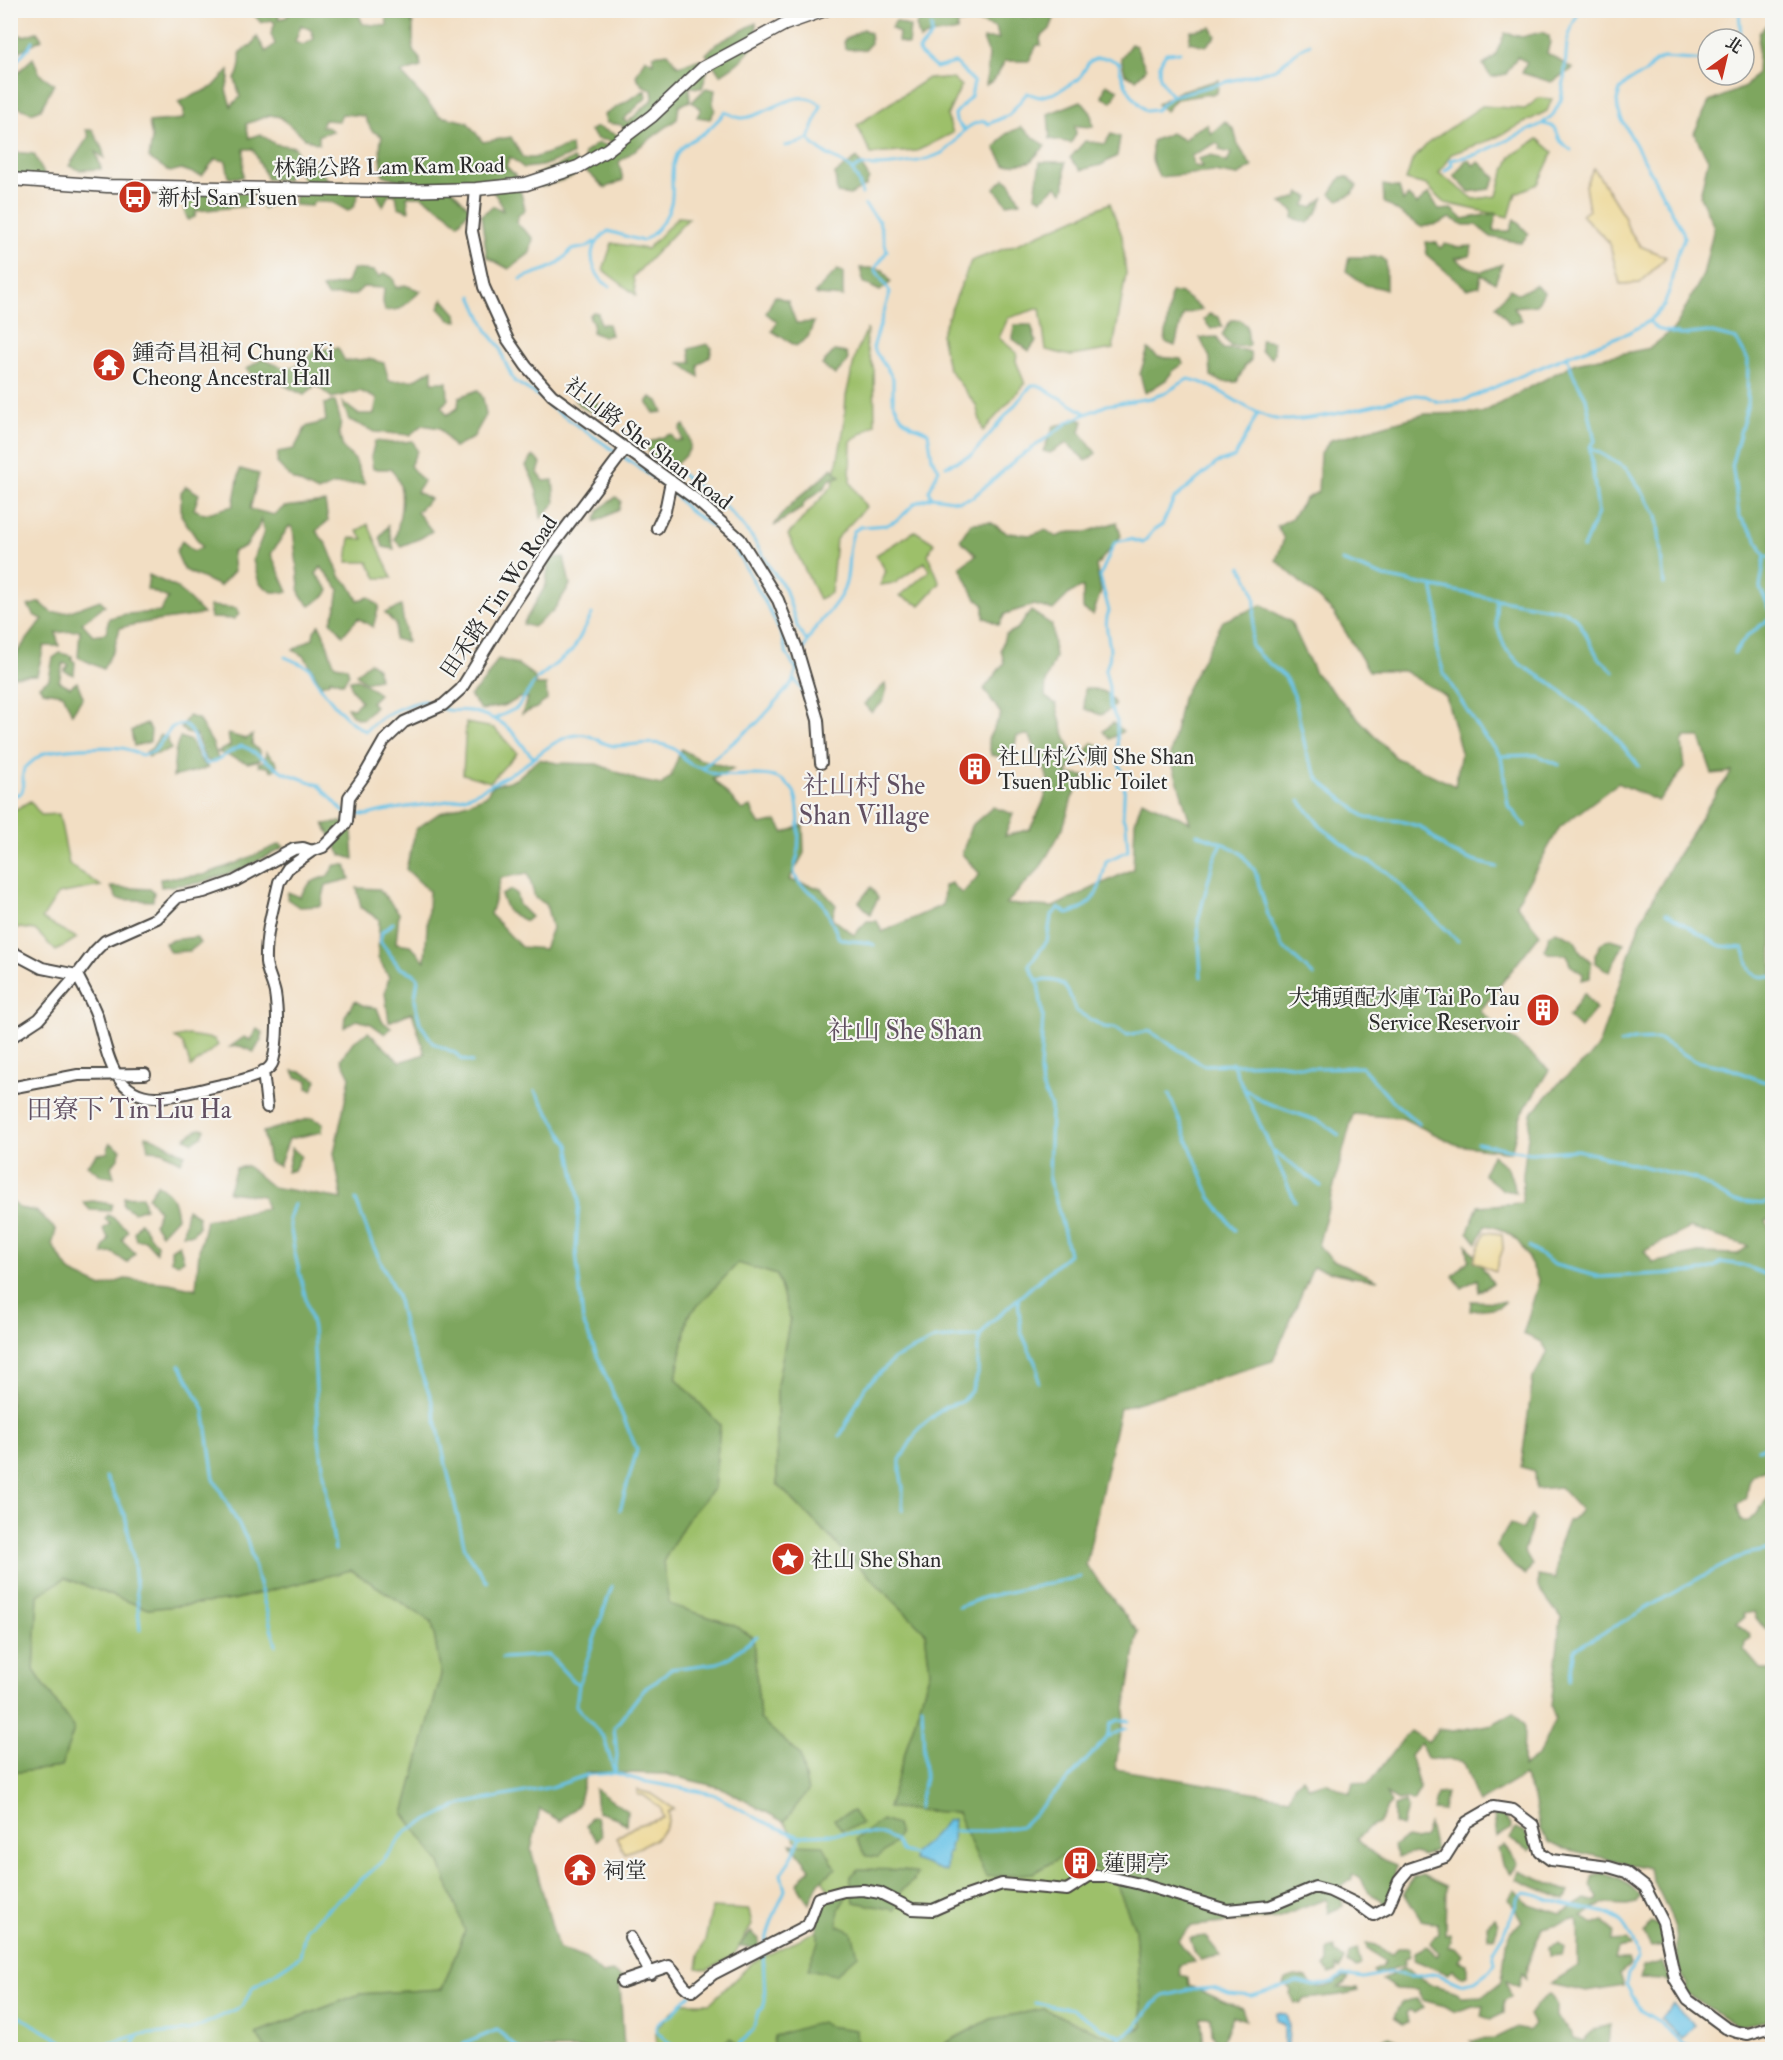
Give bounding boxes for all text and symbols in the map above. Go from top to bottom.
north arrow [1696,27,1756,87]
text: 北 [1722,33,1746,58]
street label: 林錦公路 Lam Kam Road [273,151,505,183]
bus stop icon: 新村 San Tsuen [117,179,153,215]
place label: 新村 San Tsuen [158,184,297,212]
place label: 鍾奇昌祖祠 Chung Ki Cheong Ancestral Hall [132,339,334,392]
temple icon: 鍾奇昌祖祠 Chung Ki Cheong Ancestral Hall [91,347,127,383]
street label: 社山路 She Shan Road [559,372,738,516]
street label: 田禾路 Tin Wo Road [434,510,564,683]
place label: 社山村公廁 She Shan Tsuen Public Toilet [998,743,1194,796]
building icon: 社山村公廁 She Shan Tsuen Public Toilet [957,751,993,787]
district label: 社山村 She Shan Village [799,770,929,832]
place label: 大埔頭配水庫 Tai Po Tau Service Reservoir [1288,984,1521,1037]
building icon: 大埔頭配水庫 Tai Po Tau Service Reservoir [1525,992,1561,1028]
district label: 社山 She Shan [828,1015,982,1047]
district label: 田寮下 Tin Liu Ha [27,1094,232,1126]
place icon: 社山 She Shan [770,1541,806,1577]
place label: 社山 She Shan [811,1546,941,1574]
building icon: 蓮開亭 [1062,1845,1098,1881]
place label: 蓮開亭 [1103,1850,1169,1878]
temple icon: 祠堂 [562,1852,598,1888]
place label: 祠堂 [603,1857,647,1885]

